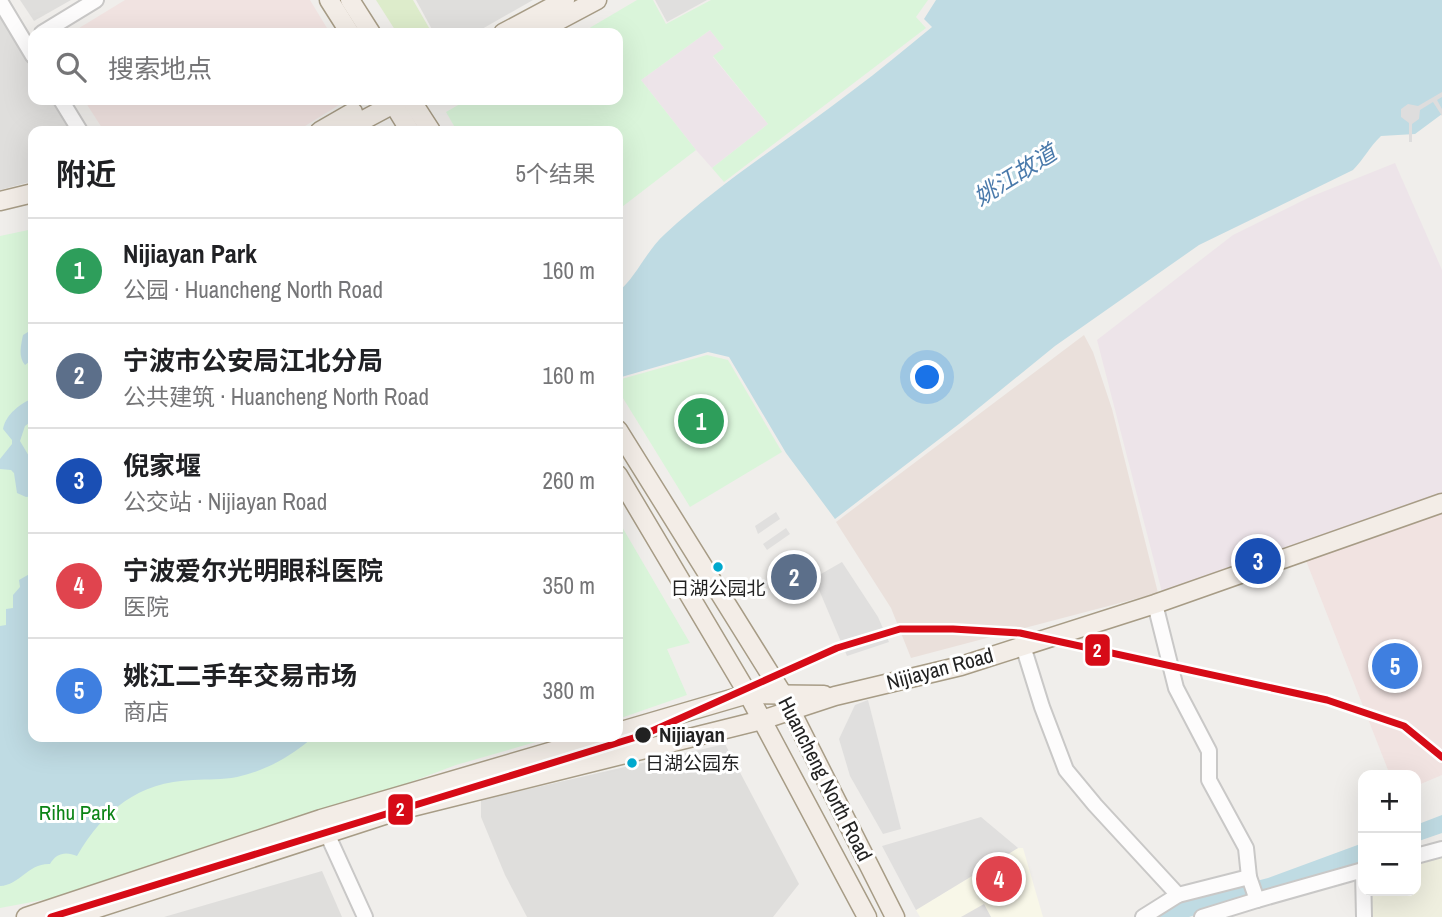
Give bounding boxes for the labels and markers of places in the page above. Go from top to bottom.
pin: 1 [678,395,724,447]
pin: 3 [1235,535,1281,587]
pin: 2 [771,551,817,603]
marker: 日湖公园北 [711,560,725,574]
place label: 日湖公园北 [670,575,766,601]
pin: 5 [1372,640,1418,692]
place label: Nijiayan [659,720,725,749]
marker: Nijiayan [633,725,653,745]
place label: 日湖公园东 [645,750,740,776]
marker: 日湖公园东 [625,756,639,770]
pin: 4 [976,853,1022,905]

